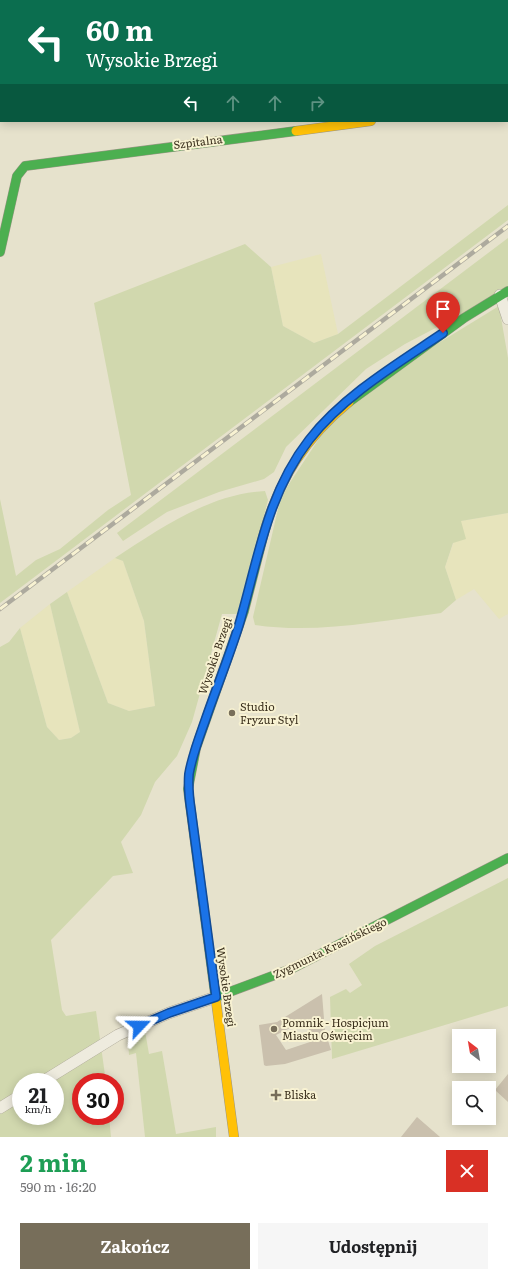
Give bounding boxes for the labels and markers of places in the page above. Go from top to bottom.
pin [426,292,460,333]
place label: Studio Fryzur Styl [240,698,299,727]
marker: Studio Fryzur Styl [227,708,237,718]
place label: Pomnik - Hospicjum Miastu Oświęcim [282,1014,389,1043]
marker: Pomnik - Hospicjum Miastu Oświęcim [269,1024,279,1034]
place label: Bliska [284,1086,316,1102]
marker: Bliska [271,1090,281,1100]

